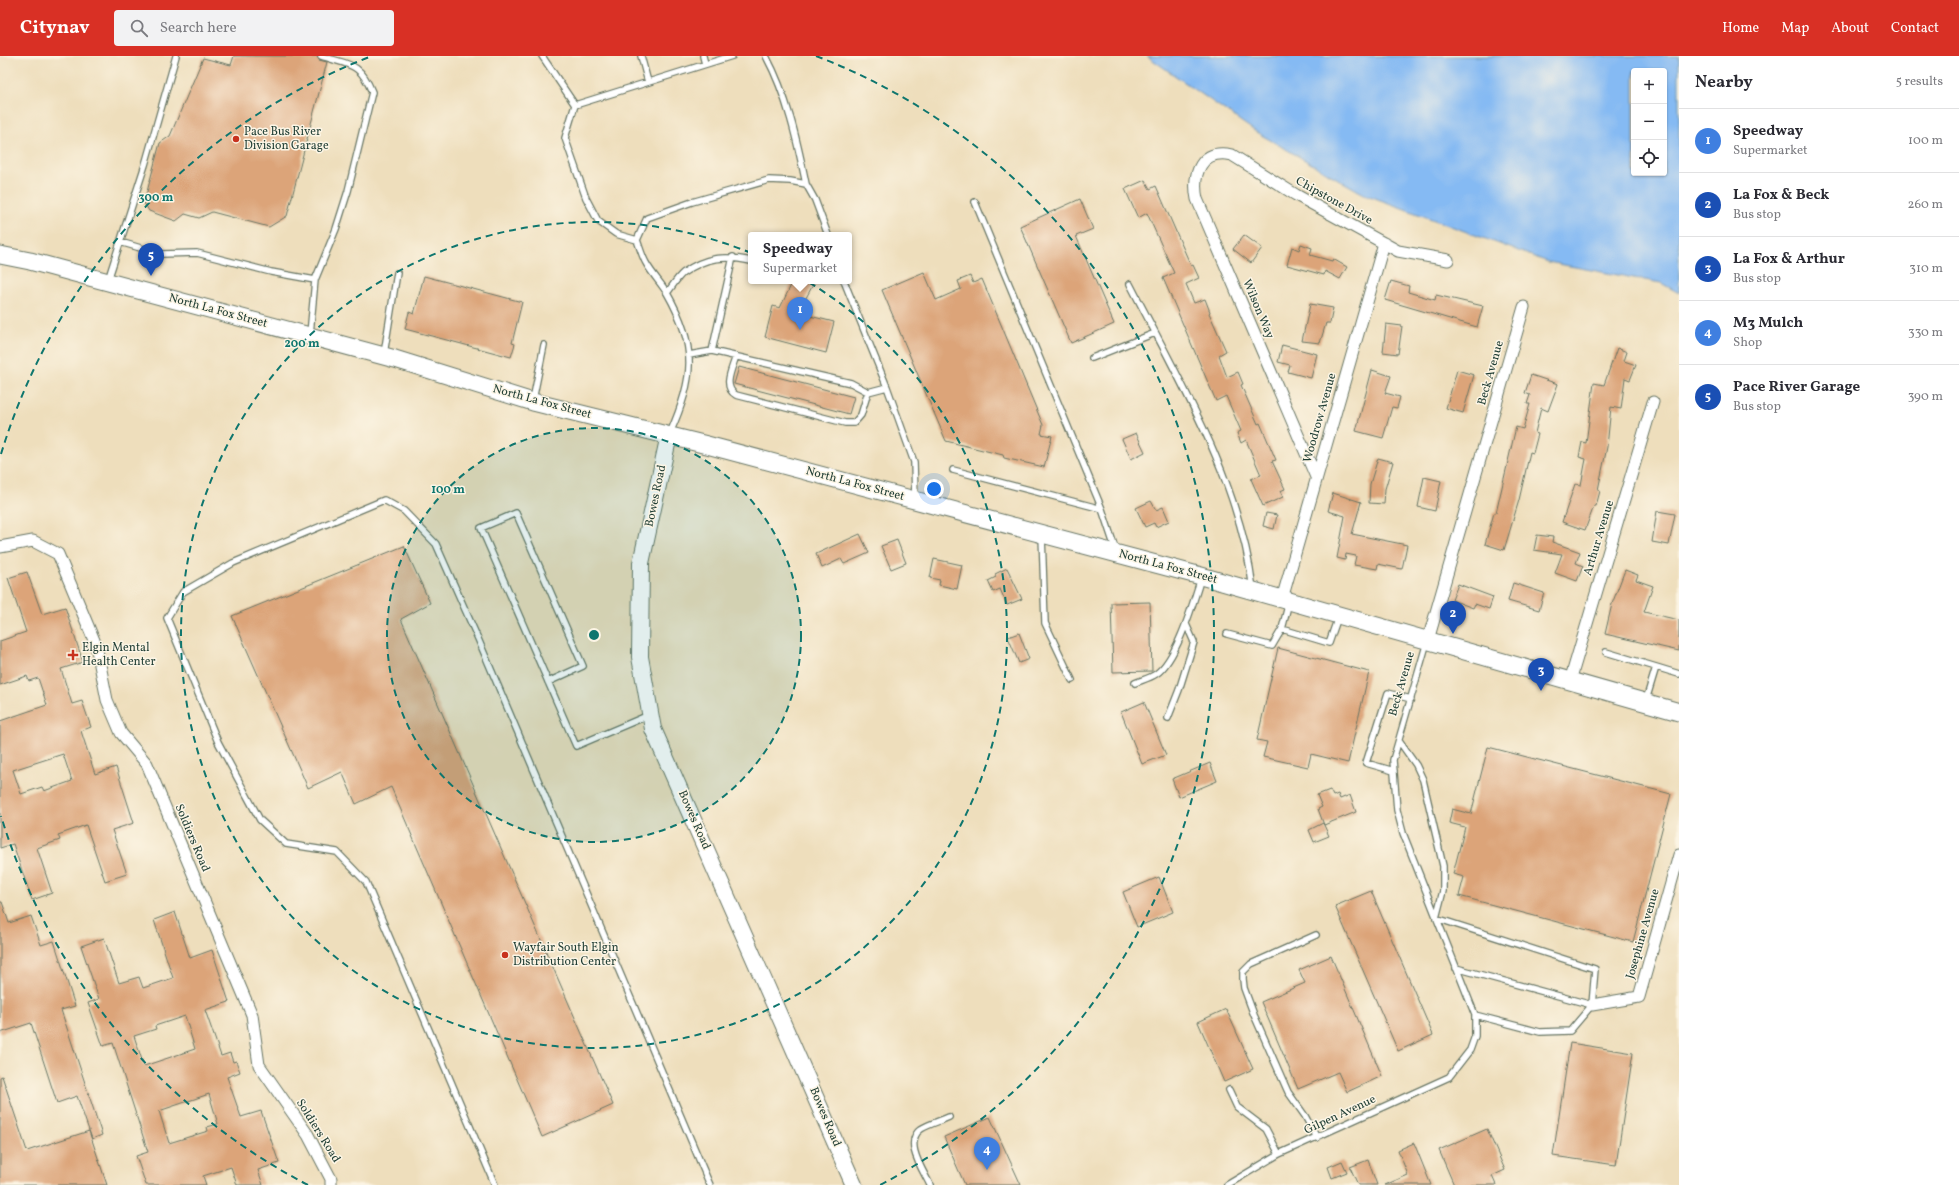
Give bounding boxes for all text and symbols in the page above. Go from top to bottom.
search box [114,10,394,46]
text: Citynav [20,15,90,41]
icon: search [128,17,150,39]
text: Search here [160,18,237,39]
text: Home [1722,19,1759,38]
text: Map [1781,19,1809,38]
text: About [1831,19,1869,38]
text: Contact [1891,19,1939,38]
map controls [1631,68,1667,176]
button: + [1631,68,1667,104]
text: Nearby [1695,71,1753,94]
text: 5 results [1896,73,1943,91]
button: − [1631,104,1667,140]
text: Speedway [1733,121,1803,142]
place label: Pace Bus River Division Garage [244,124,329,154]
text: 1 [1705,132,1711,150]
text: 100 m [1908,132,1943,150]
marker: Pace Bus River Division Garage [231,134,241,144]
button: locate [1631,140,1667,176]
text: Supermarket [1733,142,1808,160]
street label: Chipstone Drive [1293,173,1376,229]
text: La Fox & Beck [1733,185,1829,206]
text: 300 m [139,190,174,206]
text: 2 [1705,196,1711,214]
text: 260 m [1908,196,1943,214]
text: Bus stop [1733,206,1781,224]
popup [748,232,852,284]
text: Speedway [763,239,833,260]
pin: 5 [138,243,164,276]
text: La Fox & Arthur [1733,249,1845,270]
text: Supermarket [763,260,837,278]
text: 3 [1705,260,1711,278]
text: 310 m [1909,260,1943,278]
text: Bus stop [1733,270,1781,288]
street label: Wilson Way [1238,277,1278,342]
street label: North La Fox Street [167,290,269,332]
pin: 1 [787,297,813,330]
text: M3 Mulch [1733,313,1803,334]
text: 4 [1704,324,1712,342]
text: 330 m [1908,324,1943,342]
text: Shop [1733,334,1762,352]
text: 200 m [284,336,320,352]
street label: Beck Avenue [1474,339,1508,407]
street label: Woodrow Avenue [1300,371,1341,465]
text: Pace River Garage [1733,377,1860,398]
street label: North La Fox Street [491,381,593,423]
text: 5 [1705,388,1711,406]
text: 390 m [1908,388,1943,406]
text: Bus stop [1733,398,1781,416]
street label: Bowes Road [642,463,670,529]
street label: North La Fox Street [804,463,906,505]
your location [924,479,944,499]
text: 100 m [431,482,465,498]
street label: Arthur Avenue [1580,498,1618,578]
street label: North La Fox Street [1117,546,1219,588]
pin: 2 [1440,601,1466,634]
centre of rings [587,628,601,642]
place label: Elgin Mental Health Center [82,640,156,670]
marker: Elgin Mental Health Center [67,649,79,661]
street label: Beck Avenue [1385,650,1419,718]
pin: 3 [1528,658,1554,691]
street label: Bowes Road [674,788,714,852]
street label: Soldiers Road [171,802,214,875]
street label: Josephine Avenue [1622,887,1664,981]
place label: Wayfair South Elgin Distribution Center [513,940,619,970]
marker: Wayfair South Elgin Distribution Center [500,950,510,960]
street label: Bowes Road [805,1085,845,1149]
street label: Gilpen Avenue [1302,1091,1379,1139]
street label: Soldiers Road [292,1096,344,1166]
pin: 4 [974,1137,1000,1170]

